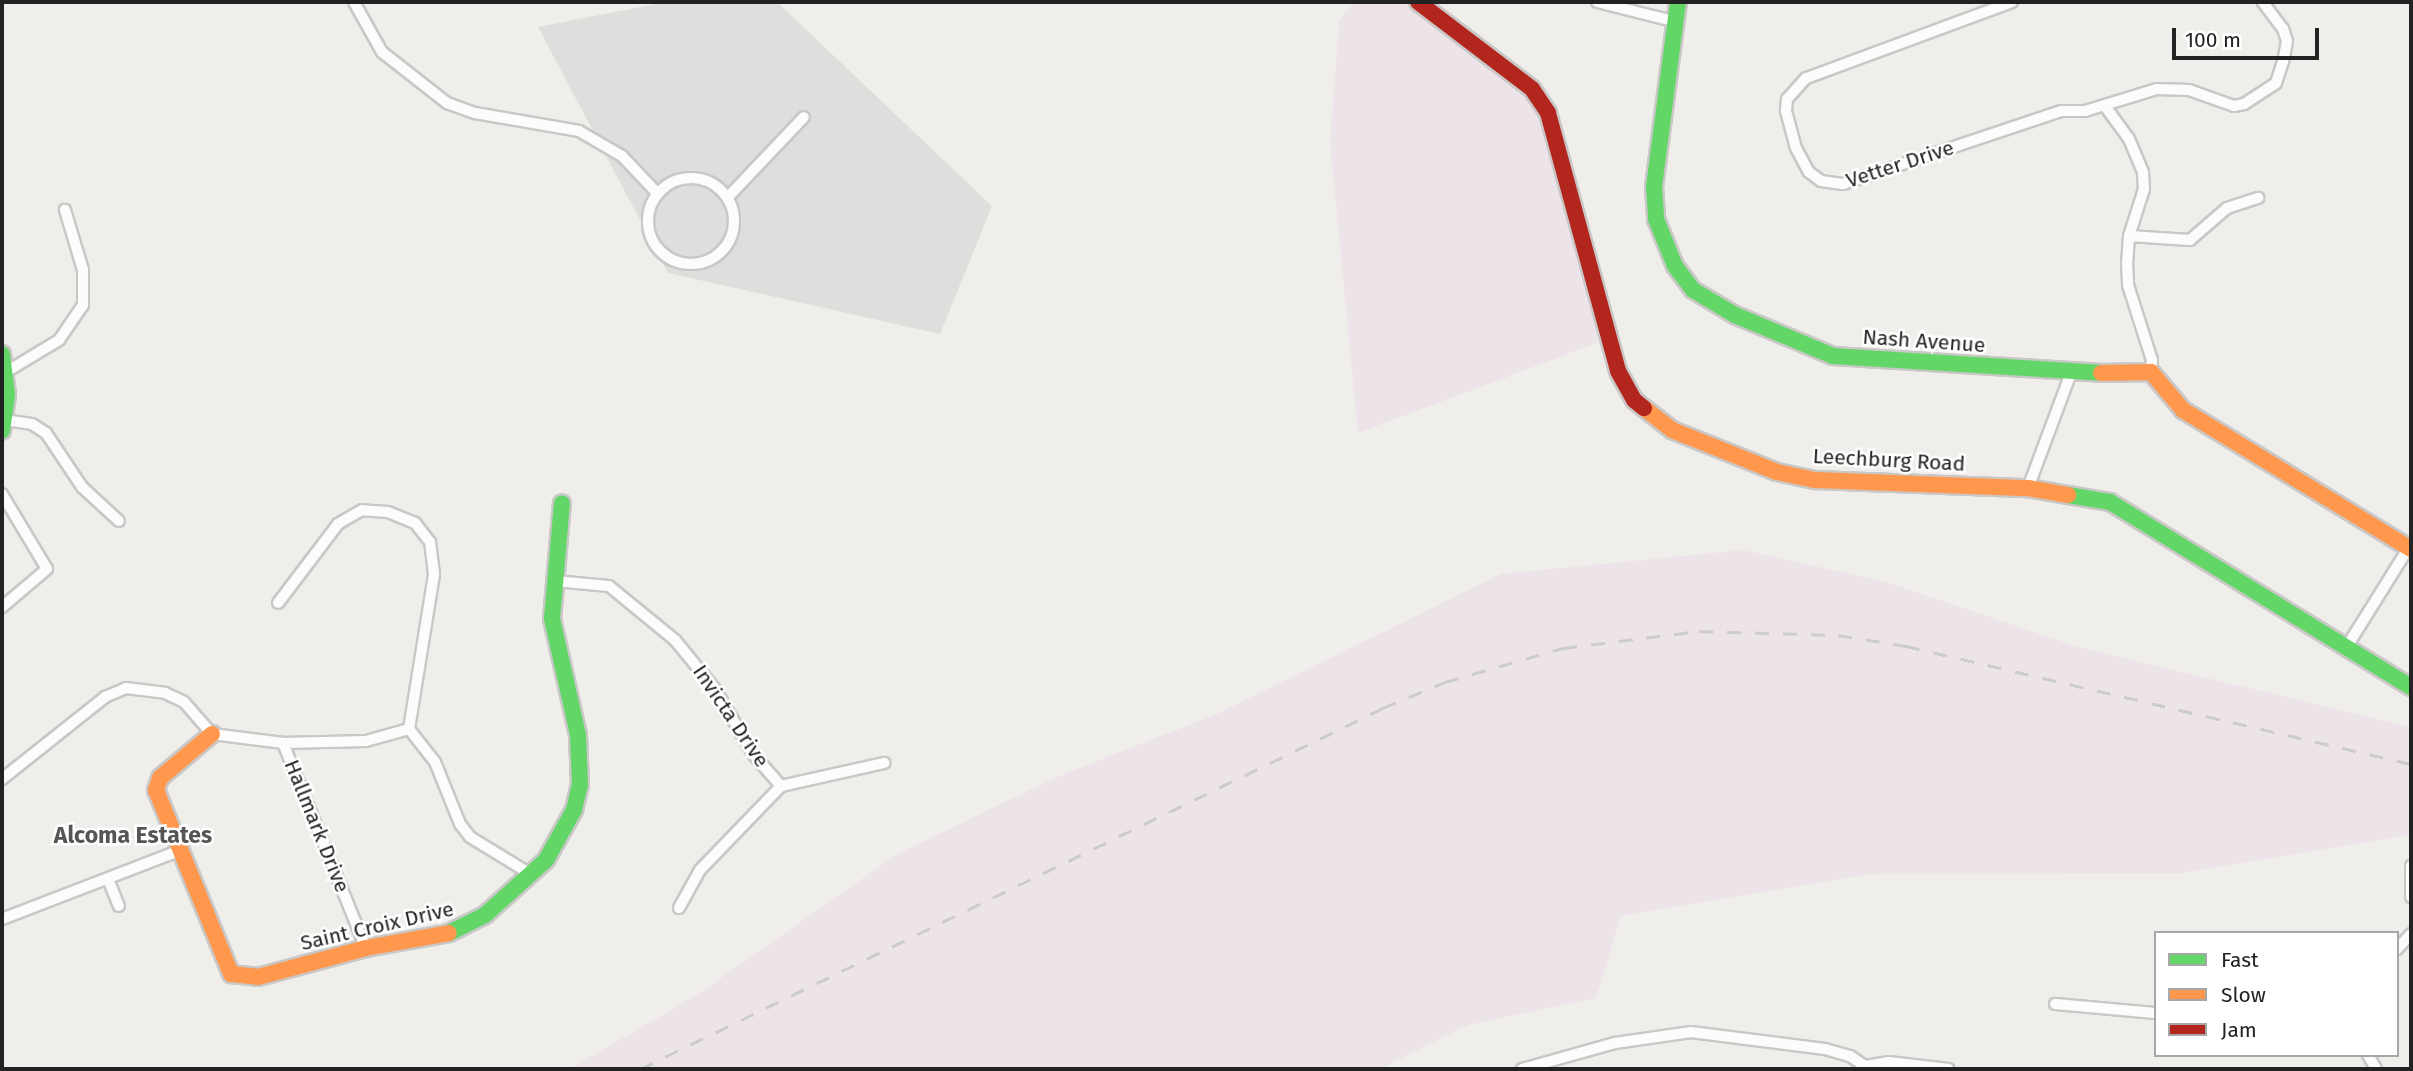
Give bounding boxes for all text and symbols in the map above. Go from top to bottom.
scale bar [2175,14,2322,58]
text: 100 m [2185,27,2241,53]
street label: Vetter Drive [1843,135,1957,193]
street label: Nash Avenue [1862,324,1986,358]
street label: Leechburg Road [1812,443,1966,477]
street label: Invicta Drive [687,660,775,772]
street label: Hallmark Drive [279,756,355,896]
district label: Alcoma Estates [54,821,212,849]
street label: Saint Croix Drive [298,896,456,956]
legend [2154,931,2399,1057]
text: Fast [2221,947,2259,973]
text: Slow [2221,982,2266,1008]
text: Jam [2221,1017,2257,1043]

